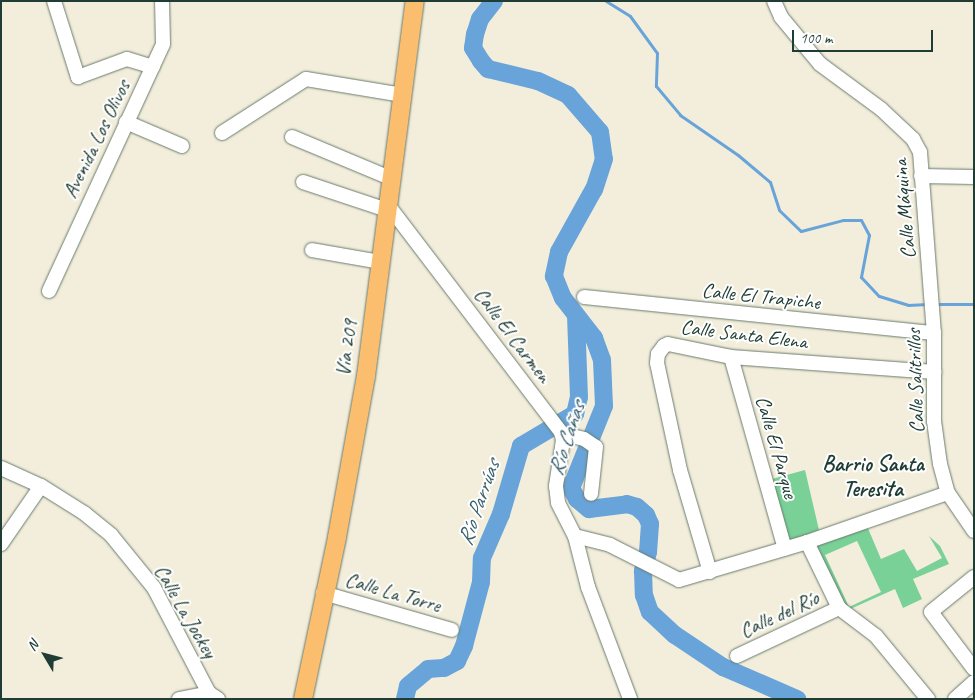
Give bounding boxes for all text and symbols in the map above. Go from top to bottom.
scale bar [795,20,936,52]
text: 100 m [800,29,832,48]
street label: Avenida Los Olivos [57,76,135,202]
street label: Calle Máquina [887,158,921,260]
street label: Calle El Trapiche [701,277,821,315]
street label: Calle El Carmen [469,282,557,388]
street label: Calle Santa Elena [680,314,808,354]
street label: Vía 209 [330,318,362,378]
street label: Calle Salitrillos [901,328,929,434]
street label: Calle El Parque [750,393,804,501]
water label: Río Cañas [543,399,591,479]
district label: Barrio Santa Teresita [822,451,924,502]
water label: Río Parrúas [452,457,506,549]
street label: Calle La Jockey [149,560,223,662]
street label: Calle La Torre [342,566,444,618]
street label: Calle del Río [735,585,823,643]
north arrow [20,630,70,680]
text: N [23,637,42,654]

